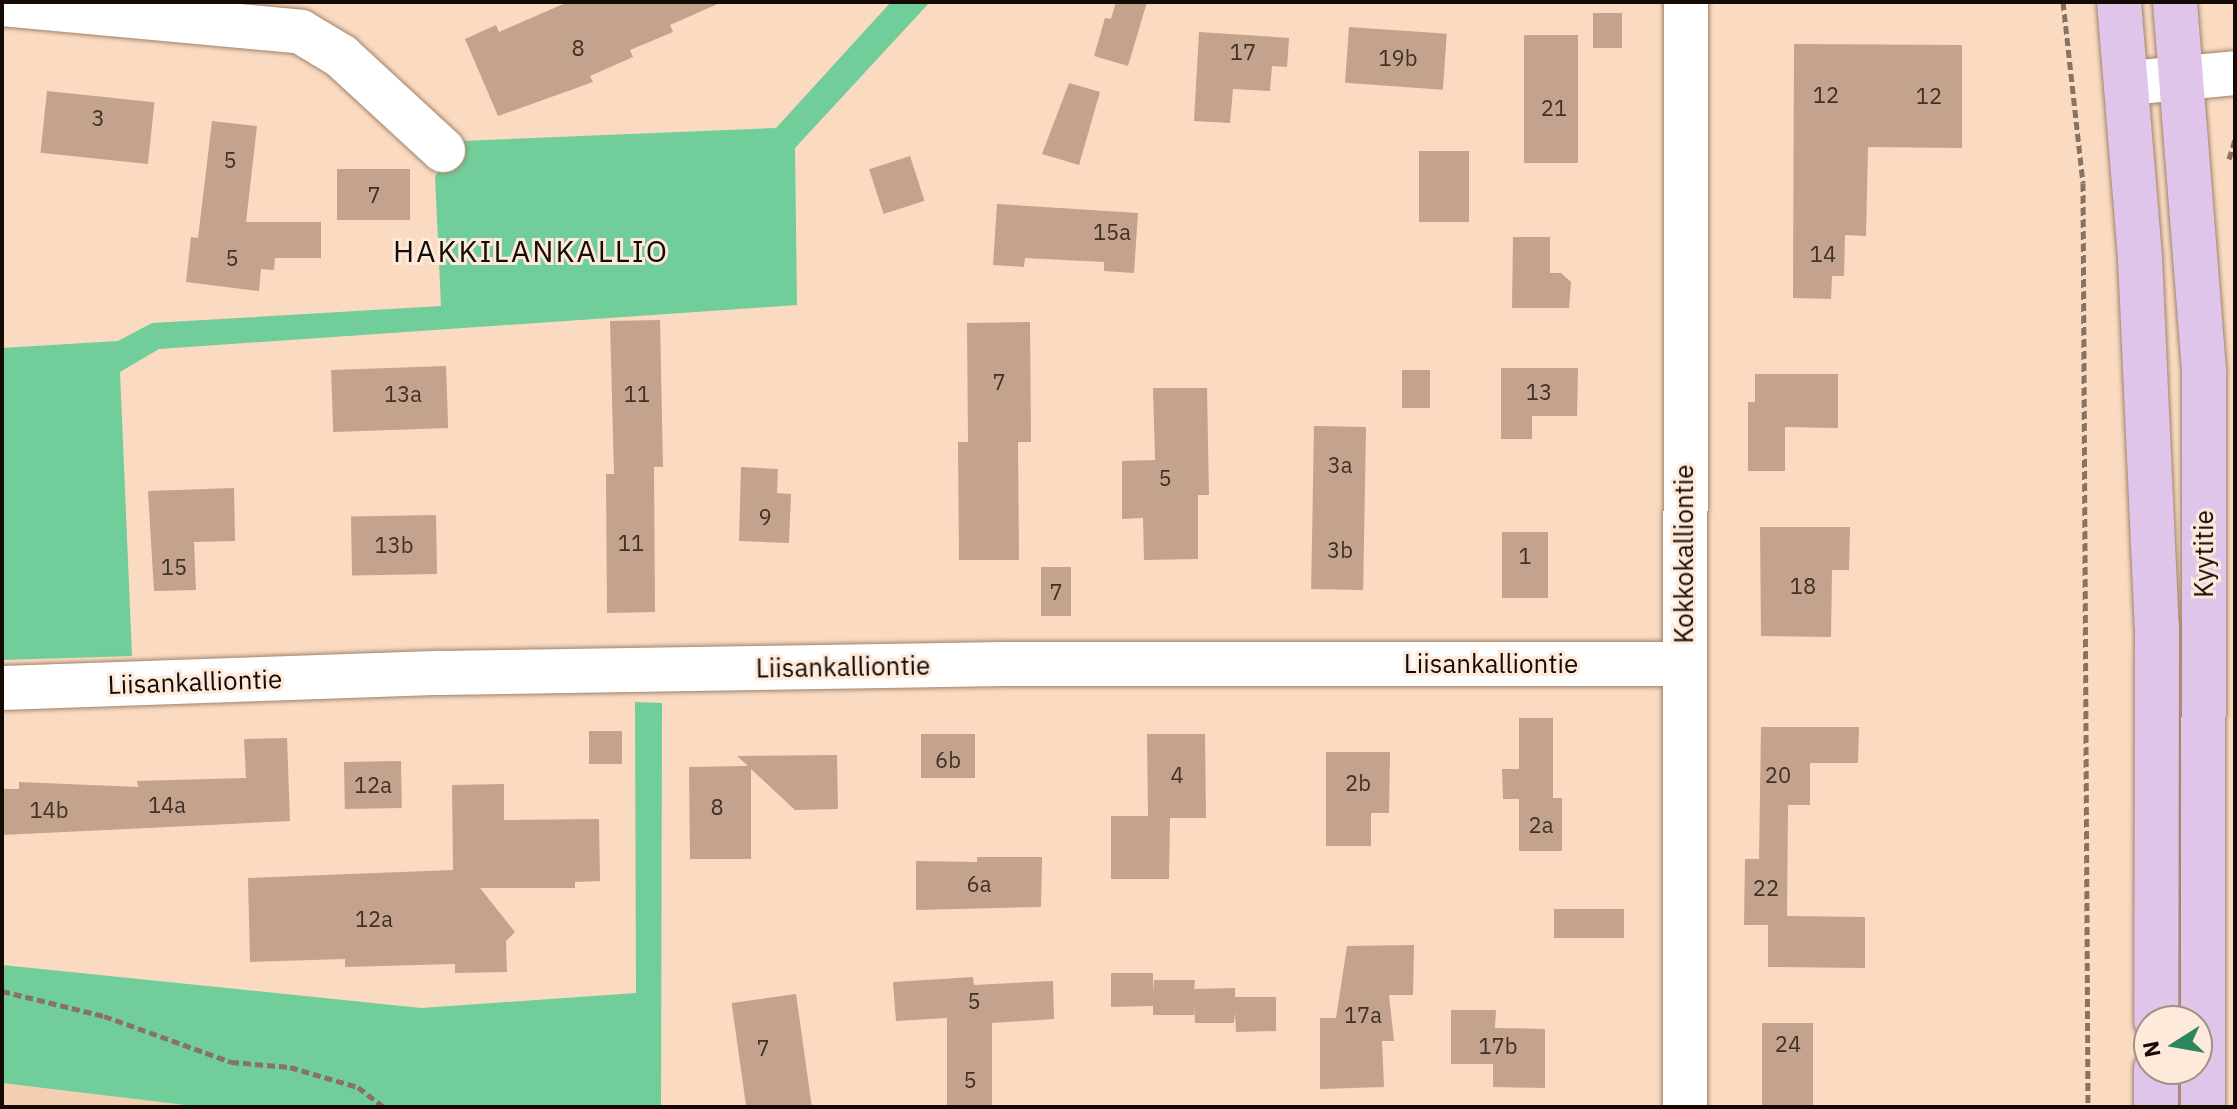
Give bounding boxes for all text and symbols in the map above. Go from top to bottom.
house number: 8 [571,35,585,61]
house number: 17 [1230,39,1256,65]
house number: 19b [1378,45,1418,71]
house number: 12 [1813,82,1839,108]
house number: 12 [1916,83,1942,109]
house number: 21 [1541,95,1567,121]
house number: 3 [91,105,105,131]
house number: 5 [223,147,237,173]
house number: 7 [367,182,381,208]
house number: 15a [1093,219,1131,245]
district label: HAKKILANKALLIO [393,233,669,269]
house number: 14 [1810,241,1836,267]
house number: 5 [225,245,239,271]
house number: 7 [992,369,1006,395]
house number: 13 [1526,379,1552,405]
house number: 13a [384,381,422,407]
house number: 11 [624,381,650,407]
house number: 3a [1328,452,1352,478]
street label: Kokkokalliontie [1668,464,1700,644]
house number: 5 [1158,465,1172,491]
house number: 9 [758,504,772,530]
street label: Kyytitie [2188,510,2220,598]
house number: 11 [618,530,644,556]
house number: 13b [374,532,414,558]
house number: 3b [1327,537,1353,563]
house number: 1 [1518,543,1532,569]
house number: 15 [161,554,187,580]
house number: 18 [1790,573,1816,599]
house number: 7 [1049,579,1063,605]
street label: Liisankalliontie [1404,648,1578,680]
street label: Liisankalliontie [755,650,931,684]
street label: Liisankalliontie [107,663,283,701]
house number: 6b [935,747,961,773]
house number: 4 [1170,762,1184,788]
house number: 20 [1765,762,1791,788]
house number: 2b [1345,770,1371,796]
house number: 12a [354,772,392,798]
house number: 14a [148,792,186,818]
house number: 8 [710,794,724,820]
house number: 14b [29,797,69,823]
house number: 2a [1529,812,1553,838]
house number: 6a [967,871,991,897]
house number: 22 [1753,875,1779,901]
house number: 12a [355,906,393,932]
house number: 5 [967,988,981,1014]
house number: 17a [1344,1002,1382,1028]
north arrow [2133,1005,2213,1085]
house number: 24 [1775,1031,1801,1057]
house number: 17b [1478,1033,1518,1059]
house number: 7 [756,1035,770,1061]
text: N [2135,1039,2167,1060]
house number: 5 [963,1067,977,1093]

